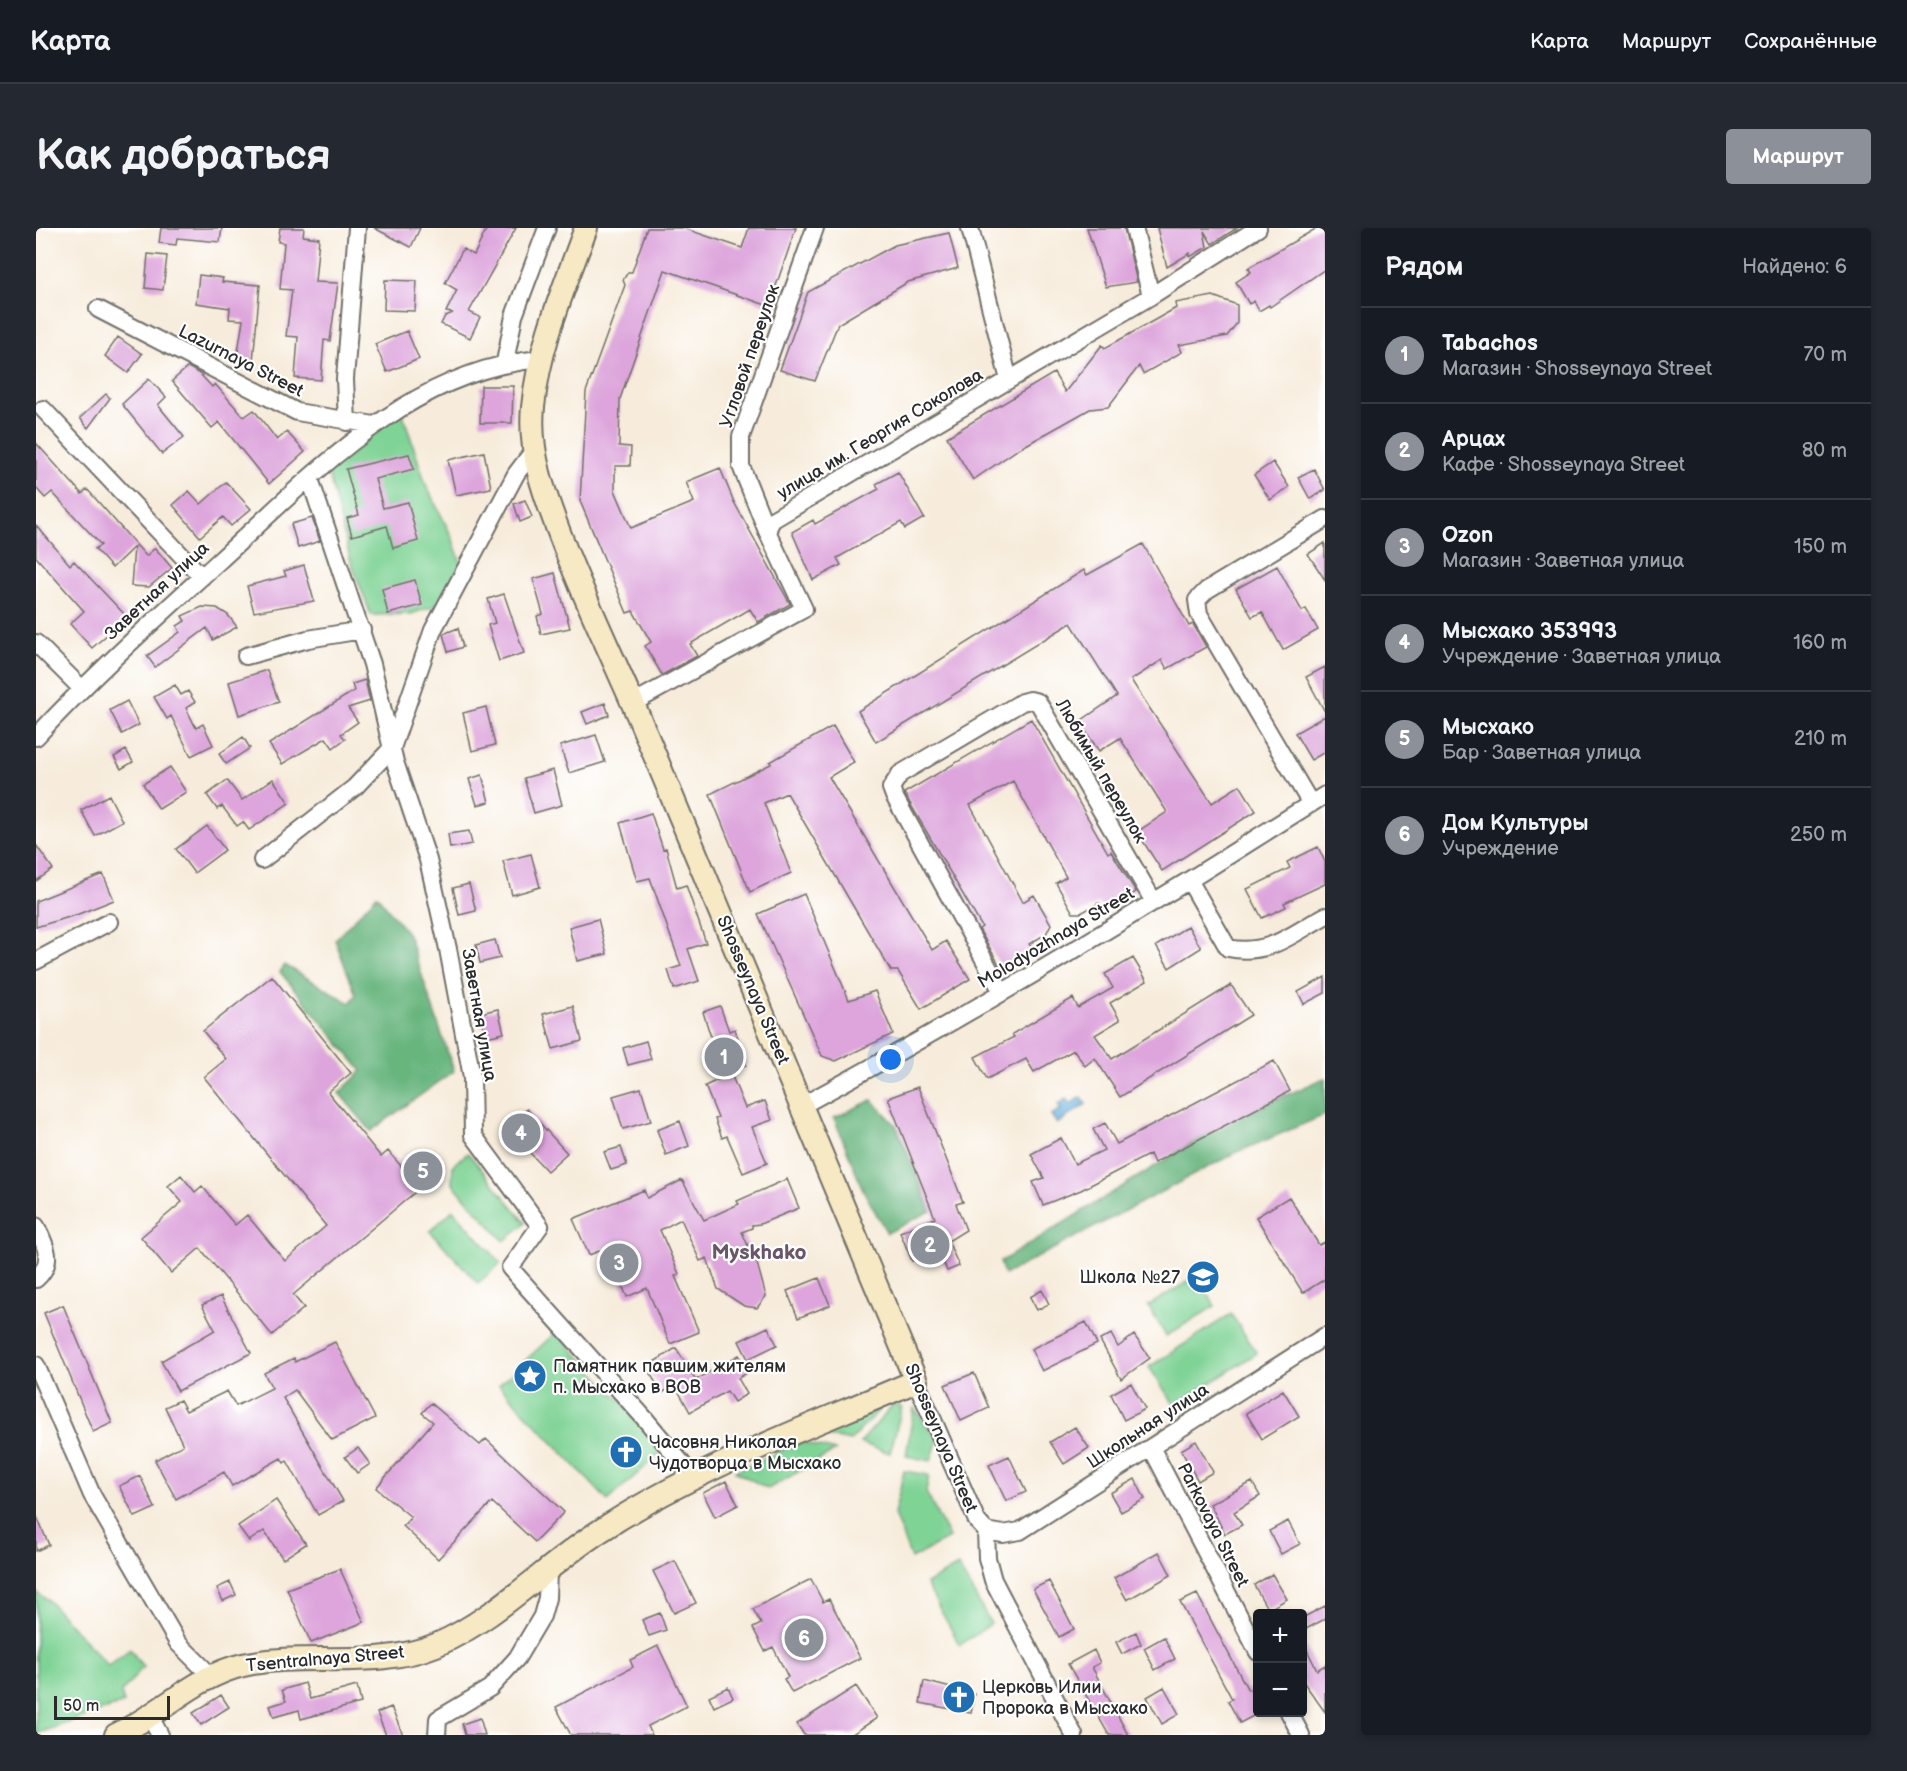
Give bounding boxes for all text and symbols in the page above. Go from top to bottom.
text: Карта [30,25,110,58]
text: Карта [1530,29,1589,54]
text: Маршрут [1622,29,1711,54]
text: Сохранённые [1744,29,1877,54]
button: Маршрут [1726,129,1871,184]
text: Как добраться [36,131,331,182]
text: Рядом [1385,252,1463,283]
text: Найдено: 6 [1742,255,1847,279]
street label: Угловой переулок [716,281,785,431]
street label: Lazurnaya Street [175,320,307,402]
text: Tabachos [1442,330,1538,357]
text: 1 [1400,343,1409,367]
text: 70 m [1803,343,1847,367]
text: Магазин · Shosseynaya Street [1442,357,1712,381]
street label: улица им. Георгия Соколова [773,364,987,504]
text: Арцах [1442,426,1505,453]
text: 2 [1399,439,1410,463]
text: 80 m [1802,439,1847,463]
text: Кафе · Shosseynaya Street [1442,453,1685,477]
text: Ozon [1442,522,1493,549]
text: 3 [1399,535,1410,559]
text: 150 m [1794,535,1847,559]
street label: Заветная улица [101,537,214,645]
text: Магазин · Заветная улица [1442,549,1684,573]
text: Мысхако 353993 [1442,618,1617,645]
text: 4 [1399,631,1410,655]
text: 160 m [1793,631,1847,655]
text: Учреждение · Заветная улица [1442,645,1721,669]
street label: Любимый переулок [1051,694,1151,847]
text: Мысхако [1442,714,1534,741]
text: 5 [1399,727,1410,751]
text: 210 m [1794,727,1847,751]
text: Бар · Заветная улица [1442,741,1641,765]
text: Дом Культуры [1442,810,1589,837]
text: 6 [1398,823,1411,847]
text: 250 m [1790,823,1847,847]
text: Учреждение [1442,837,1559,861]
street label: Molodyozhnaya Street [974,883,1138,993]
street label: Shosseynaya Street [712,912,794,1068]
street label: Заветная улица [457,947,501,1083]
pin: 1 [704,1034,744,1080]
your location [876,1045,905,1074]
pin: 4 [502,1110,540,1156]
pin: 5 [404,1148,442,1194]
pin: 2 [910,1222,950,1268]
pin: 3 [600,1240,638,1286]
district label: Myskhako [711,1240,807,1265]
school or university icon: Школа №27 [1185,1259,1221,1295]
place label: Школа №27 [1080,1267,1180,1288]
place label: Памятник павшим жителям п. Мысхако в ВОВ [553,1356,786,1398]
place icon: Памятник павшим жителям п. Мысхако в ВОВ [512,1358,548,1394]
street label: Shosseynaya Street [900,1360,982,1516]
street label: Школьная улица [1083,1379,1213,1473]
place label: Часовня Николая Чудотворца в Мысхако [649,1432,841,1474]
church icon: Часовня Николая Чудотворца в Мысхако [608,1434,644,1470]
street label: Parkovaya Street [1173,1459,1254,1591]
map controls [1253,1609,1307,1717]
button: + [1253,1609,1307,1663]
pin: 6 [784,1616,824,1660]
street label: Tsentralnaya Street [245,1642,405,1676]
button: − [1253,1663,1307,1717]
place label: Церковь Илии Пророка в Мысхако [982,1677,1148,1719]
church icon: Церковь Илии Пророка в Мысхако [941,1679,977,1715]
scale bar [54,1693,170,1720]
text: 50 m [63,1697,99,1716]

